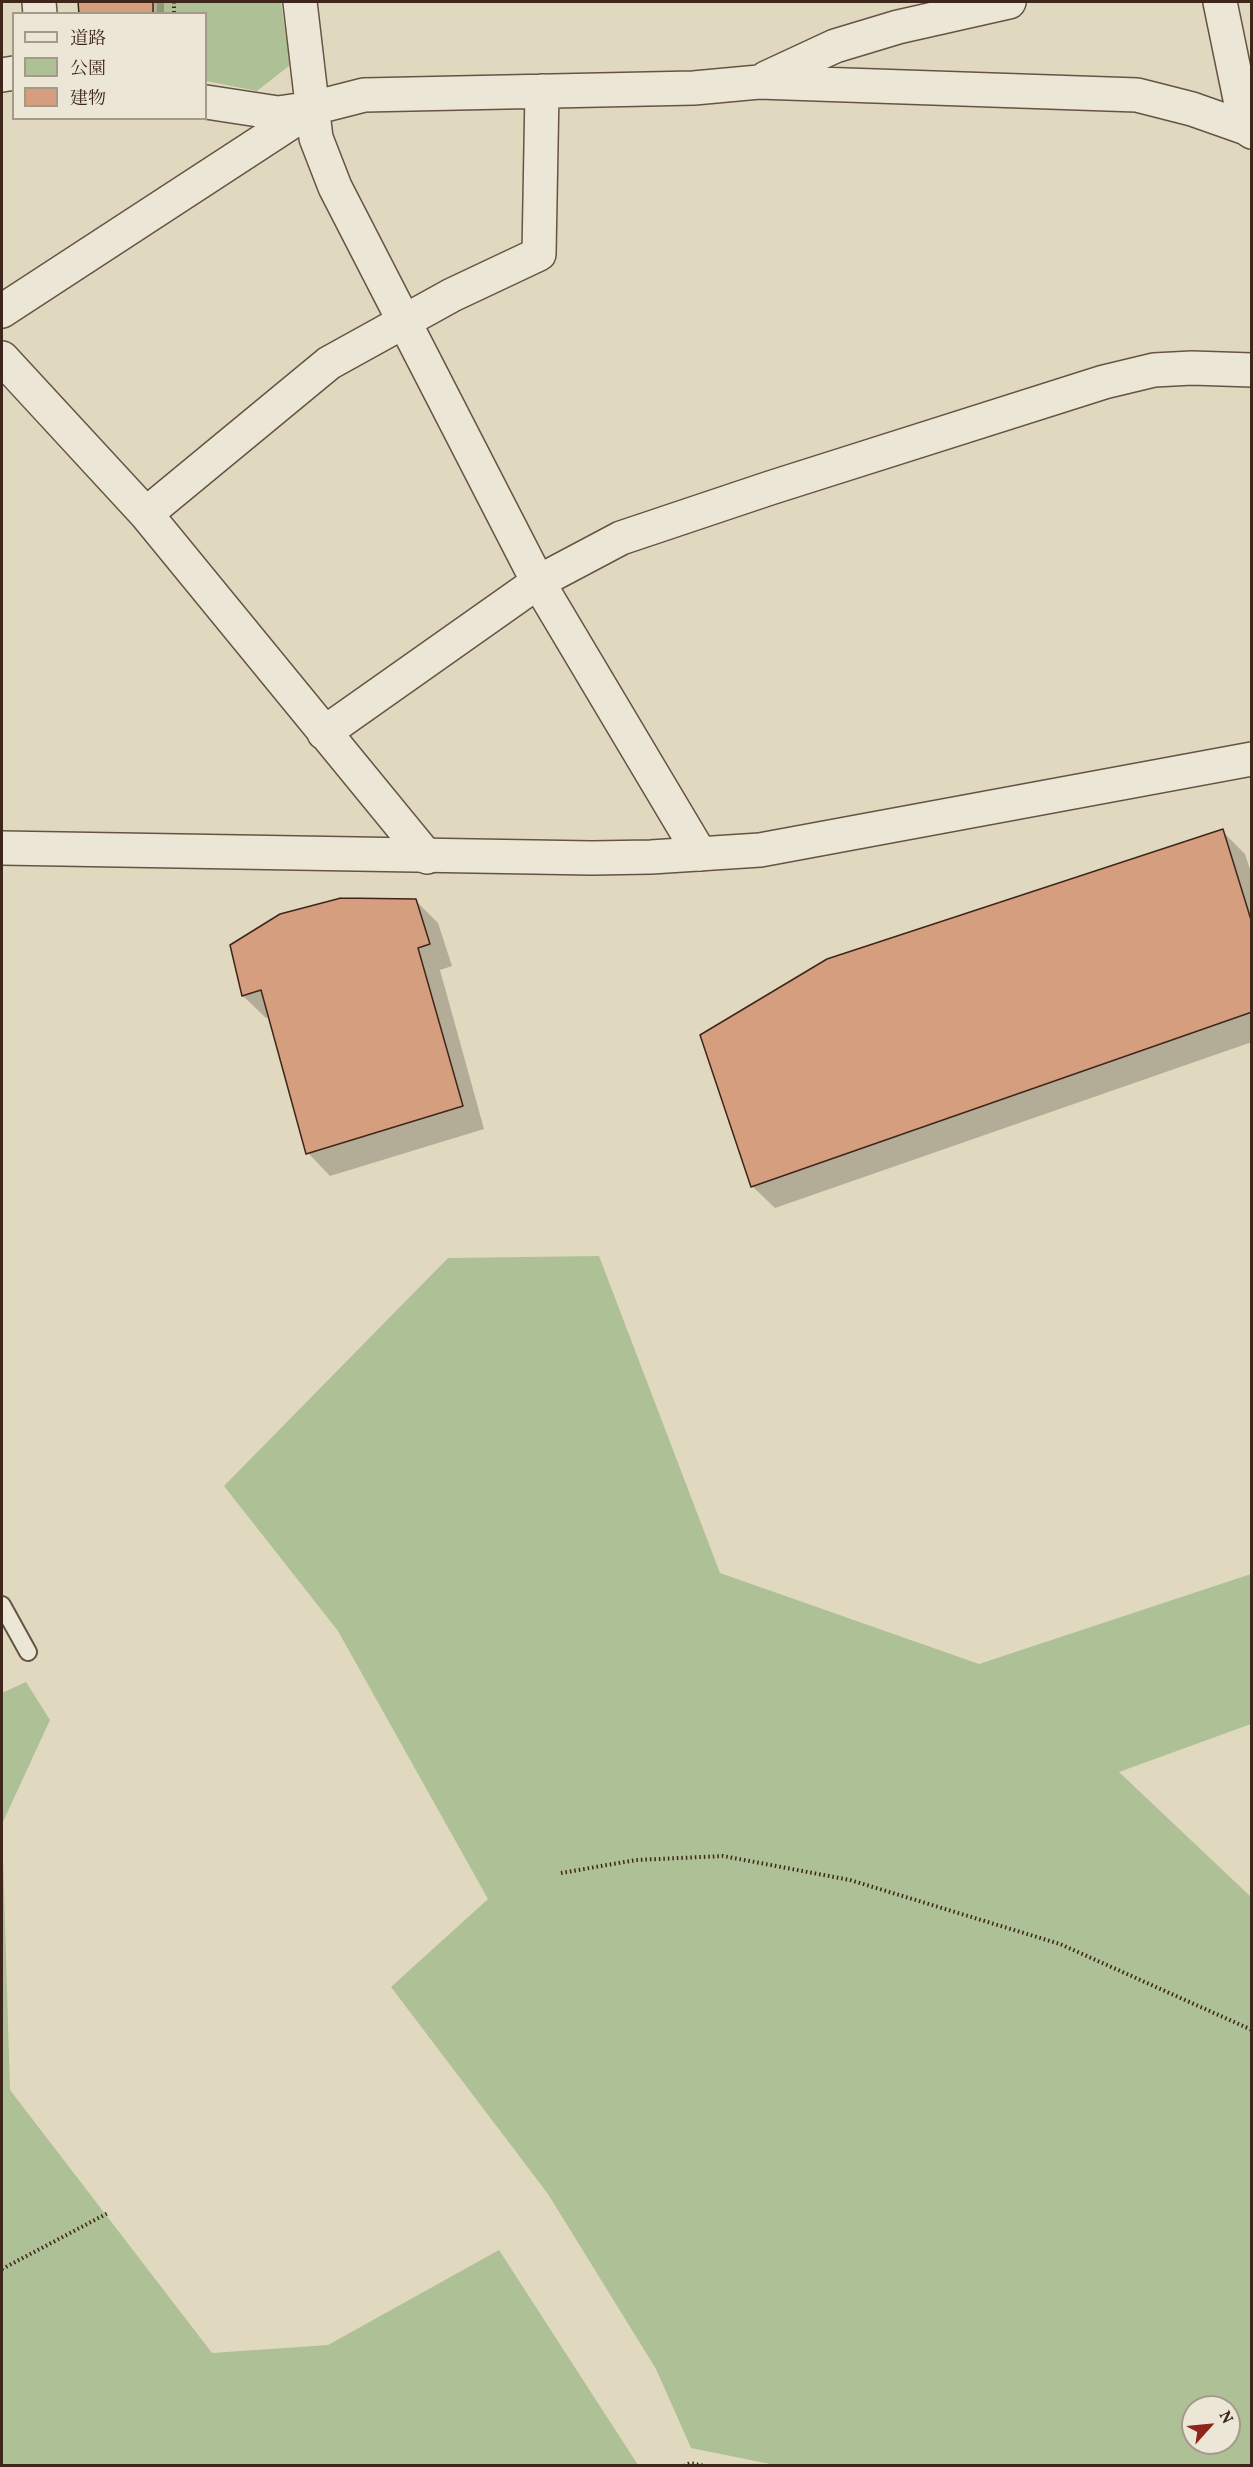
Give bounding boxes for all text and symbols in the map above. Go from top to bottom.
legend [12,12,207,120]
text: 道路 [70,27,106,52]
text: 公園 [70,57,106,82]
text: 建物 [70,87,106,112]
north arrow [1181,2395,1241,2455]
text: N [1213,2408,1238,2428]

